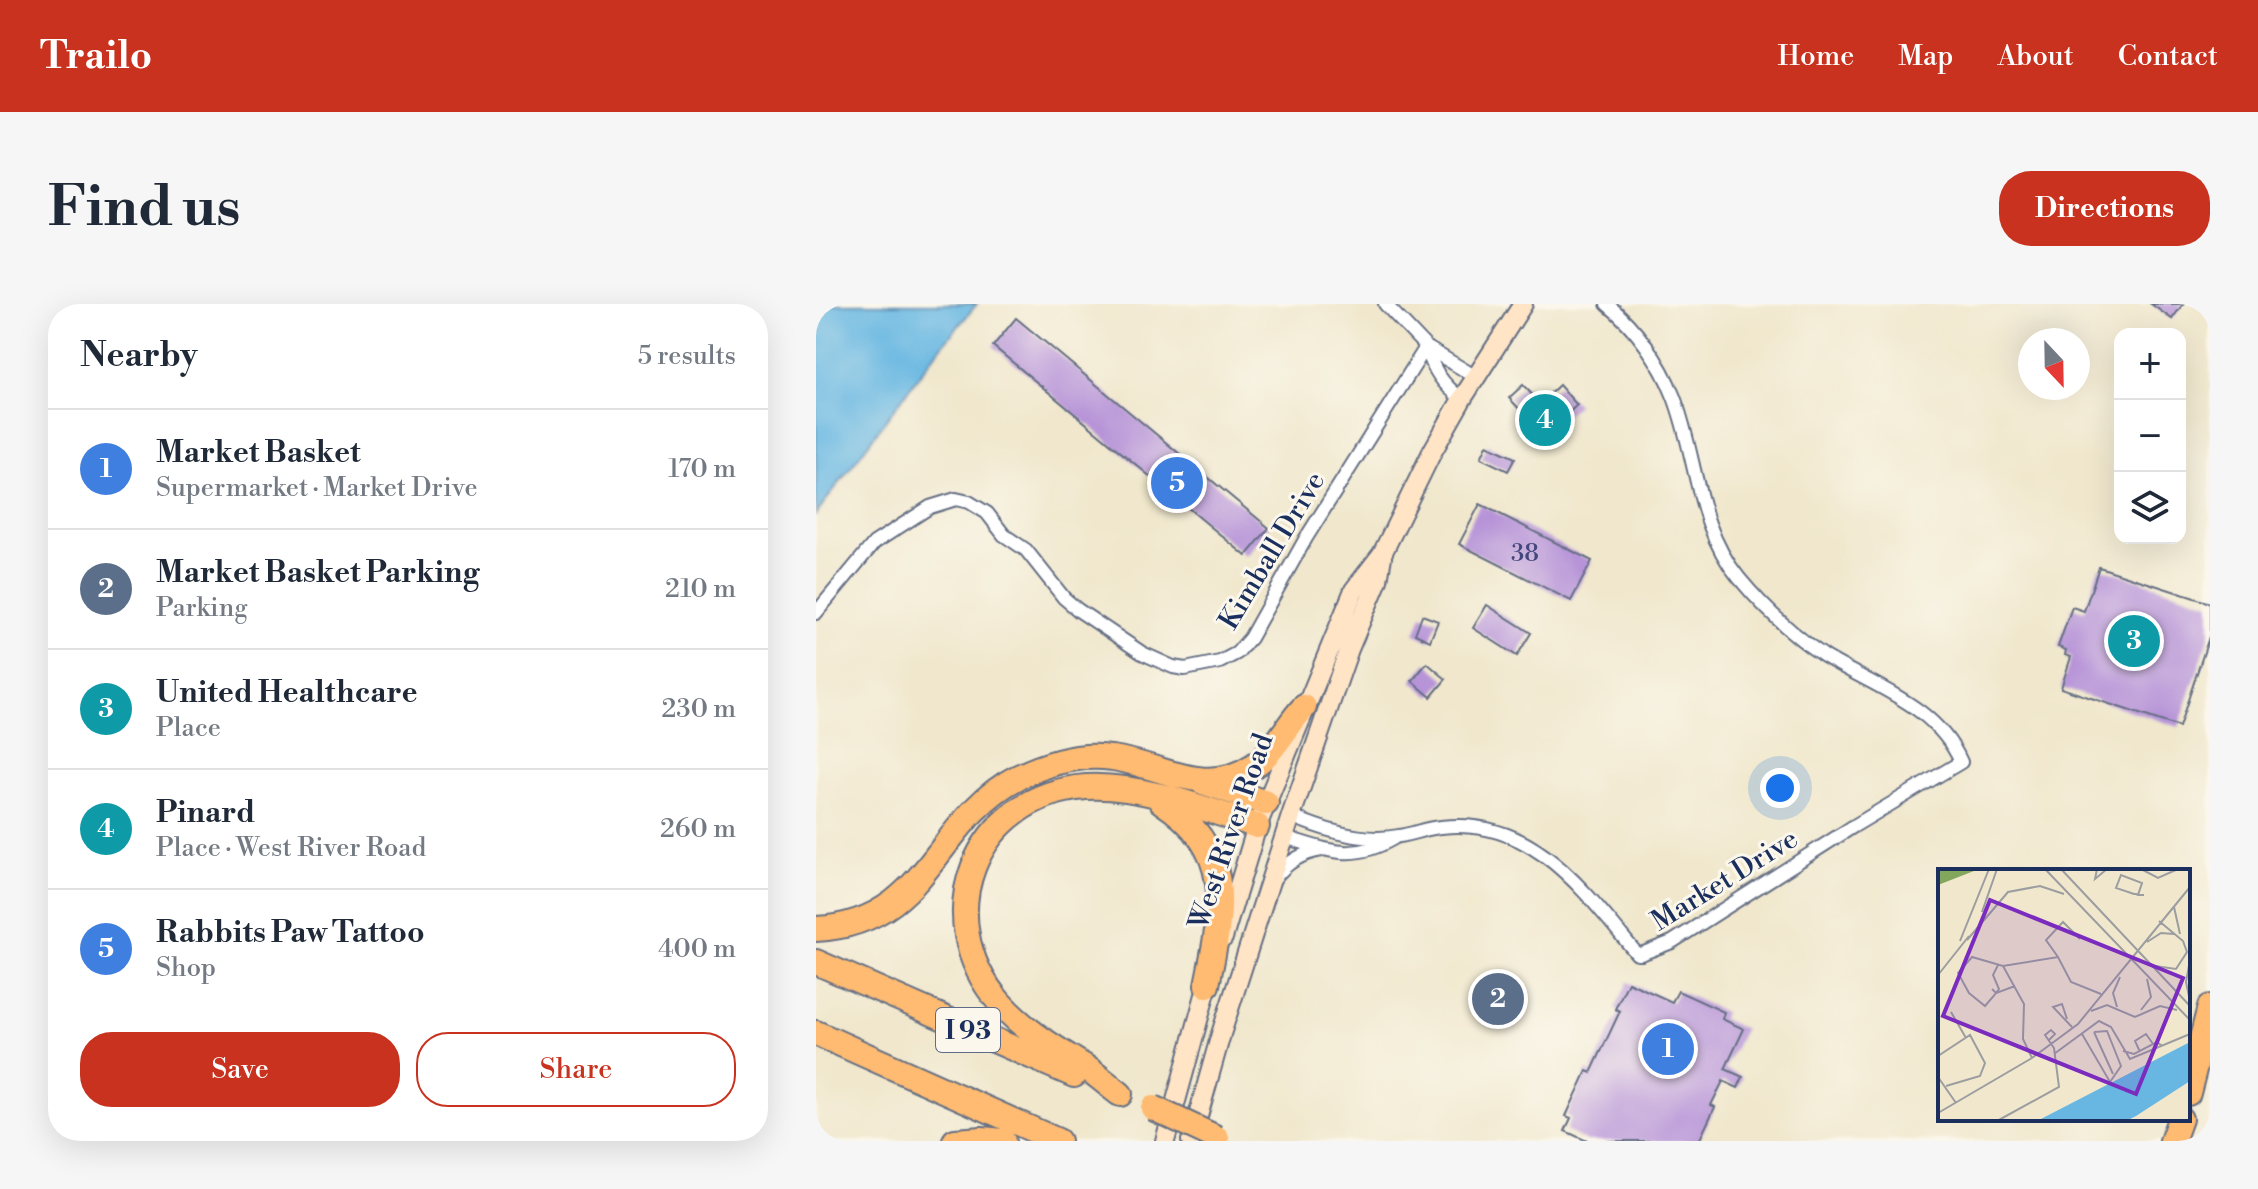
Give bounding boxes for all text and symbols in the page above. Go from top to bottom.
text: Trailo [40,33,152,80]
text: Home [1778,39,1854,74]
text: Map [1898,39,1953,74]
text: About [1997,39,2074,74]
text: Contact [2118,39,2218,74]
button: Directions [1999,171,2210,246]
text: Find us [48,173,241,243]
north arrow [2018,328,2090,400]
map controls [2114,328,2186,544]
button: + [2114,328,2186,400]
text: Nearby [80,335,198,377]
text: 5 results [638,340,736,372]
pin: 4 [1519,390,1571,450]
button: − [2114,400,2186,472]
text: Market Basket [156,434,361,472]
text: 1 [100,453,112,485]
text: 170 m [668,453,736,485]
pin: 5 [1151,453,1203,513]
street label: Kimball Drive [1211,465,1333,636]
text: Supermarket · Market Drive [156,472,478,504]
button: layers [2114,472,2186,544]
house number: 38 [1511,539,1539,569]
text: Market Basket Parking [156,554,479,592]
text: 2 [98,573,114,605]
text: 210 m [665,573,736,605]
text: Parking [156,592,248,624]
pin: 3 [2108,611,2160,671]
text: United Healthcare [156,674,418,712]
text: 3 [98,693,114,725]
text: 230 m [661,693,736,725]
text: Place [156,712,221,744]
street label: West River Road [1181,729,1281,935]
your location [1760,768,1800,808]
text: Pinard [156,794,255,832]
text: 4 [97,813,115,845]
text: 260 m [660,813,736,845]
street label: Market Drive [1645,821,1805,939]
text: Place · West River Road [156,832,426,864]
inset map [1938,869,2190,1121]
text: Rabbits Paw Tattoo [156,914,425,952]
text: 5 [98,933,114,965]
text: 400 m [658,933,736,965]
text: Shop [156,952,216,984]
pin: 2 [1472,969,1524,1029]
road number: I 93 [936,1008,1000,1052]
pin: 1 [1642,1019,1694,1079]
button: Save [80,1032,400,1107]
button: Share [416,1032,736,1107]

